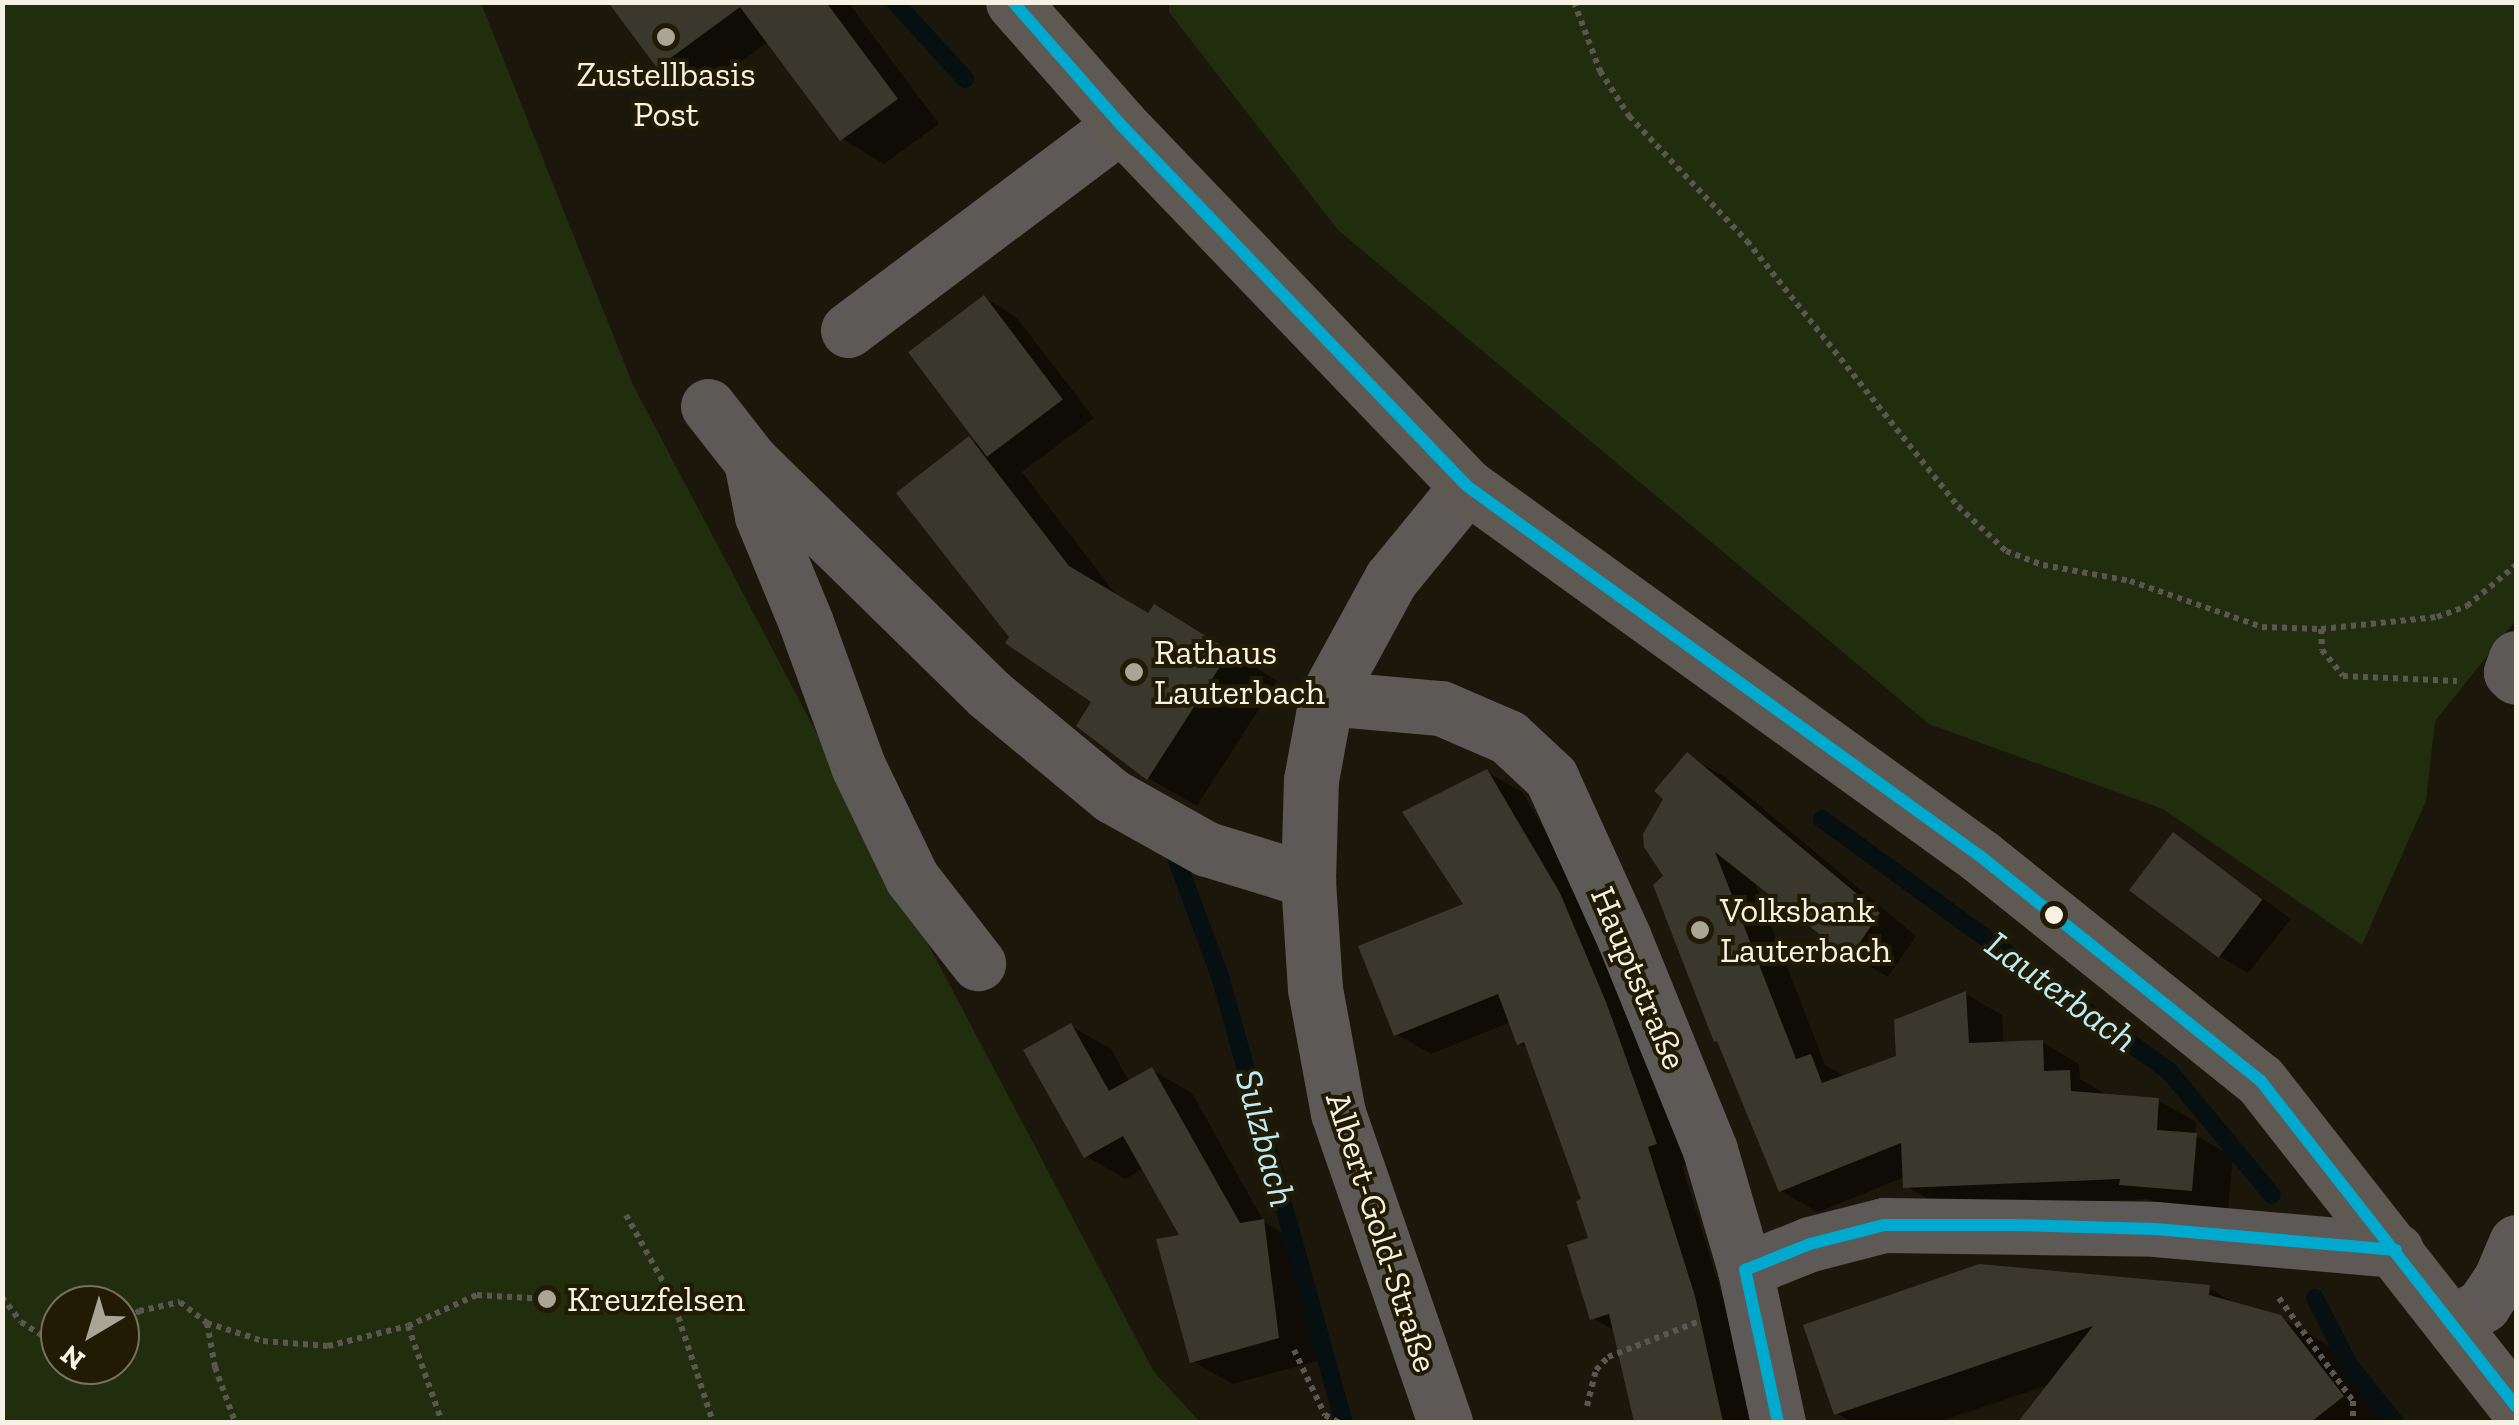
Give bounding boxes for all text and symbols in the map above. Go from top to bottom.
marker: Zustellbasis Post [655,26,677,48]
place label: Zustellbasis Post [577,53,755,135]
place label: Rathaus Lauterbach [1154,631,1325,713]
marker: Rathaus Lauterbach [1123,661,1145,683]
street label: Hauptstraße [1582,880,1696,1076]
place label: Volksbank Lauterbach [1720,889,1891,971]
unlabelled marker [2044,905,2064,925]
marker: Volksbank Lauterbach [1689,919,1711,941]
water label: Lauterbach [1976,922,2146,1062]
water label: Sulzbach [1225,1064,1305,1212]
street label: Albert-Gold-Straße [1317,1087,1447,1377]
place label: Kreuzfelsen [567,1278,745,1320]
north arrow [40,1285,140,1385]
marker: Kreuzfelsen [536,1288,558,1310]
text: N [54,1338,91,1377]

